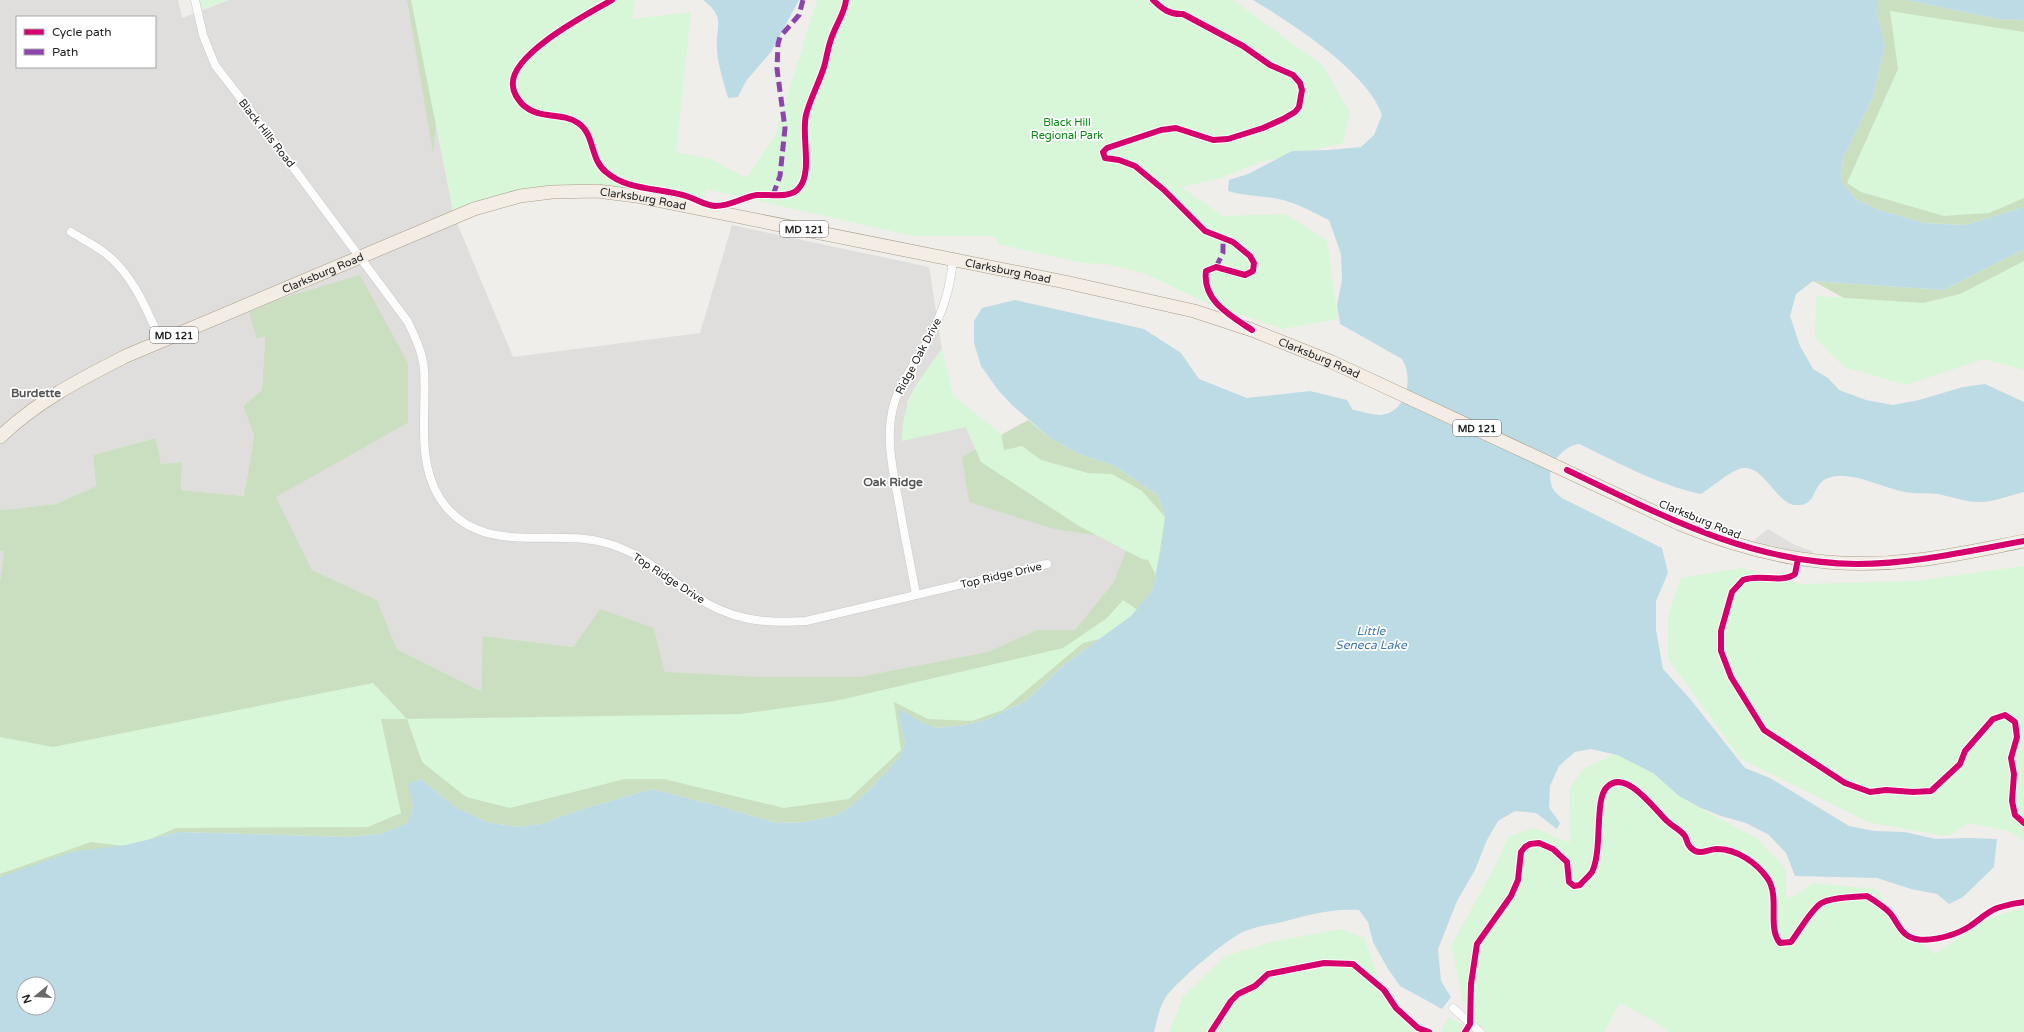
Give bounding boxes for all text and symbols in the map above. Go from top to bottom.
legend [16,16,156,68]
text: Cycle path [52,25,111,39]
text: Path [52,45,78,59]
street label: Black Hills Road [236,96,297,170]
park label: Black Hill Regional Park [1031,116,1103,142]
street label: Clarksburg Road [599,185,687,213]
road number: MD 121 [780,221,828,237]
street label: Clarksburg Road [280,250,366,296]
street label: Clarksburg Road [964,256,1052,286]
street label: Ridge Oak Drive [893,316,944,397]
road number: MD 121 [150,327,198,343]
street label: Clarksburg Road [1276,335,1362,381]
district label: Burdette [11,386,61,400]
road number: MD 121 [1453,420,1501,436]
district label: Oak Ridge [863,475,923,490]
street label: Clarksburg Road [1657,497,1743,542]
street label: Top Ridge Drive [630,550,707,607]
street label: Top Ridge Drive [959,560,1043,591]
water label: Little Seneca Lake [1335,624,1408,652]
north arrow [16,976,56,1016]
text: N [19,993,35,1005]

